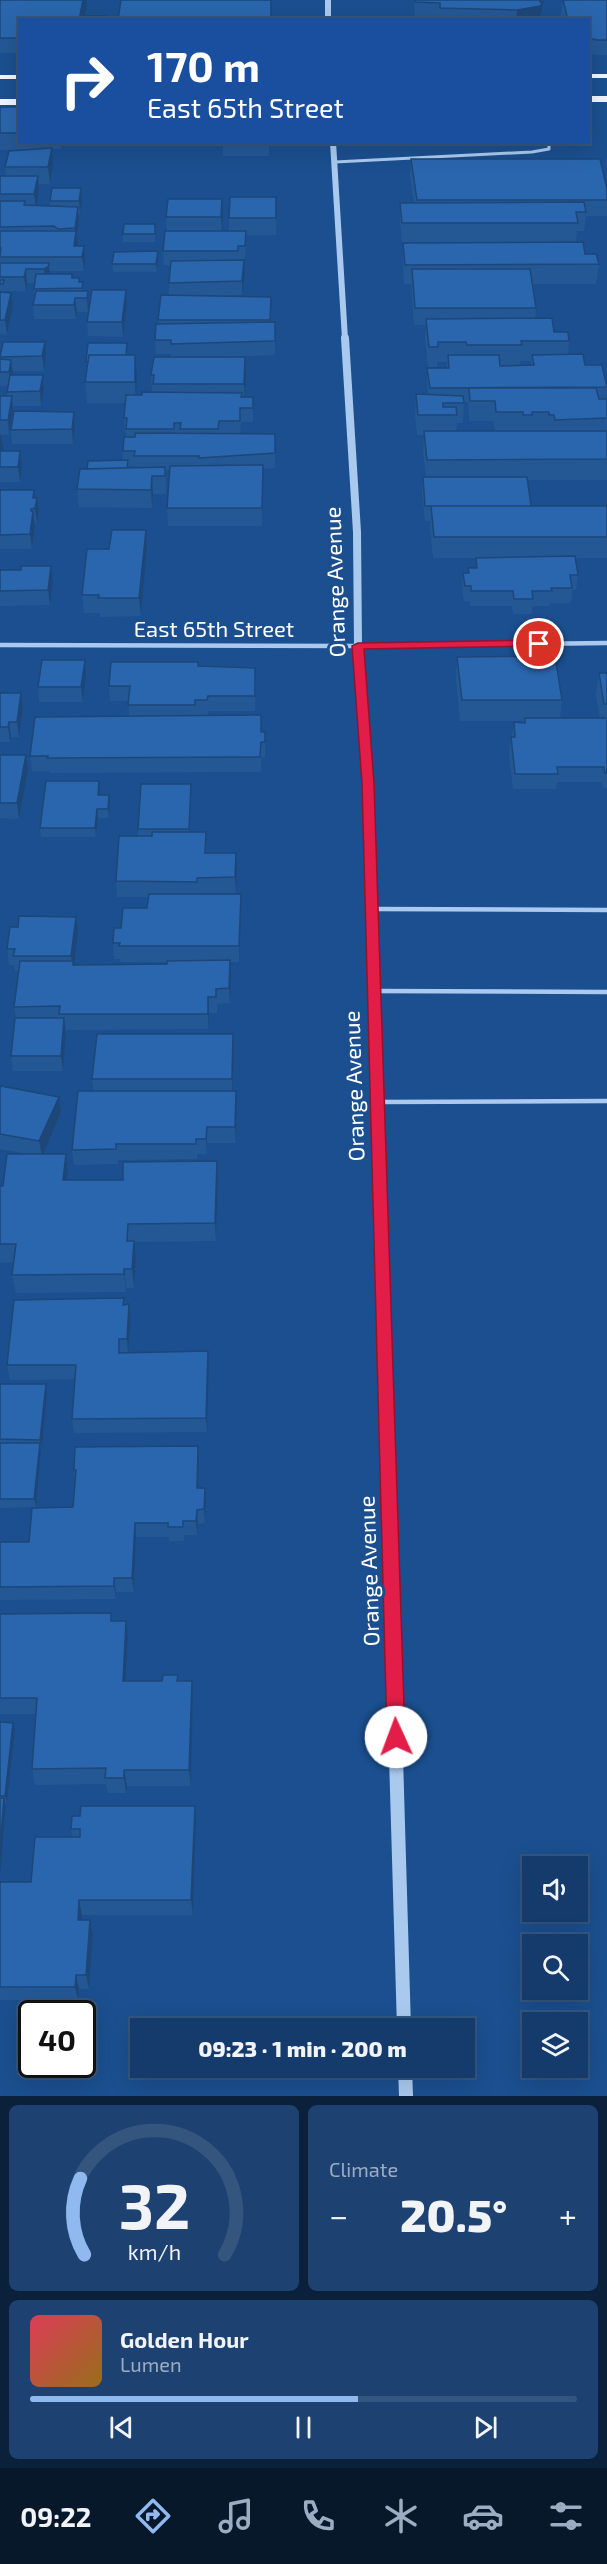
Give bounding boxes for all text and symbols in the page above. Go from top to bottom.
text: 170 m [147,40,260,90]
icon: right [48,42,126,120]
text: East 65th Street [147,91,344,123]
street label: Orange Avenue [318,506,350,658]
street label: East 65th Street [134,615,294,641]
pin [513,618,564,669]
icon: arrive [522,627,555,660]
street label: Orange Avenue [337,1010,369,1162]
street label: Orange Avenue [352,1495,384,1647]
position arrow [364,1705,428,1769]
map controls [522,1856,588,2078]
button: sound [522,1856,588,1922]
button: search [522,1934,588,2000]
speed limit sign: 40 [18,2000,96,2078]
button: layers [522,2012,588,2078]
text: 09:23 · 1 min · 200 m [198,2035,407,2061]
text: Climate [329,2157,398,2181]
text: 32 [118,2167,190,2242]
text: 20.5° [400,2187,507,2241]
text: − [329,2195,348,2235]
text: + [559,2195,577,2235]
text: km/h [127,2239,181,2264]
text: Golden Hour [120,2326,249,2352]
text: Lumen [120,2352,182,2376]
icon: previous [105,2411,138,2444]
icon: pause [287,2411,320,2444]
icon: next [469,2411,502,2444]
icon: directions [132,2495,174,2537]
icon: music [215,2495,257,2537]
icon: phone [297,2495,339,2537]
icon: climate [380,2495,422,2537]
icon: car [462,2495,504,2537]
icon: filters [545,2495,587,2537]
text: 09:22 [20,2500,92,2532]

